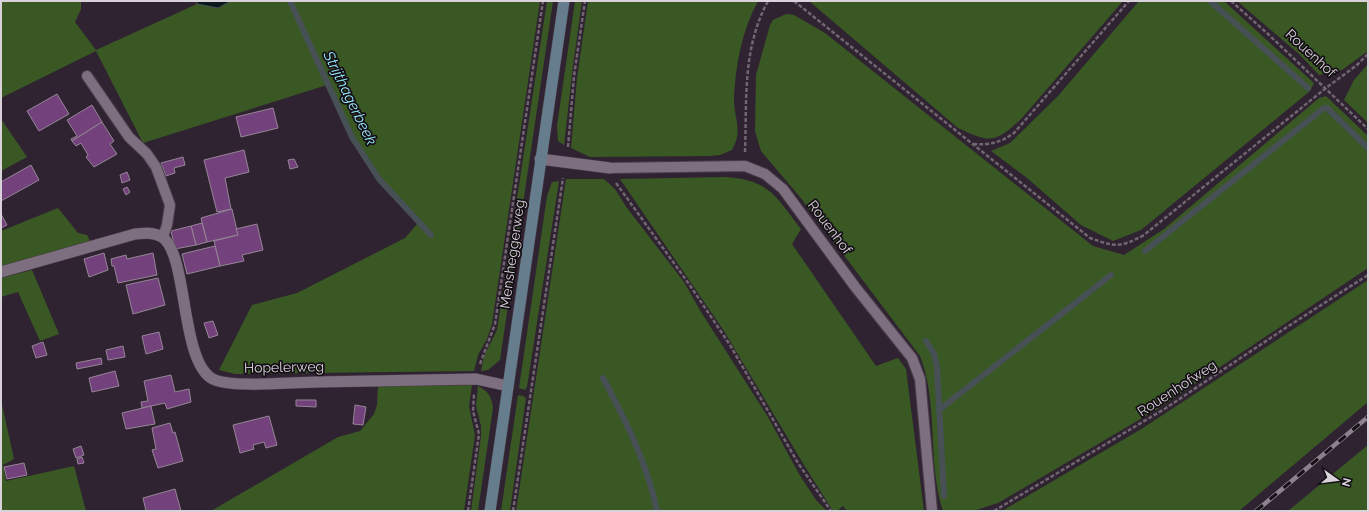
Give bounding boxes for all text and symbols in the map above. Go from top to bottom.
street label: Rouenhof [1283,26,1340,81]
water label: Strijthagerbeek [319,47,381,148]
street label: Rouenhof [805,197,856,258]
street label: Mensheggerweg [496,198,528,310]
street label: Rouenhofweg [1135,357,1219,419]
street label: Hopelerweg [244,358,324,376]
north arrow [1317,460,1357,500]
text: N [1339,477,1354,488]

